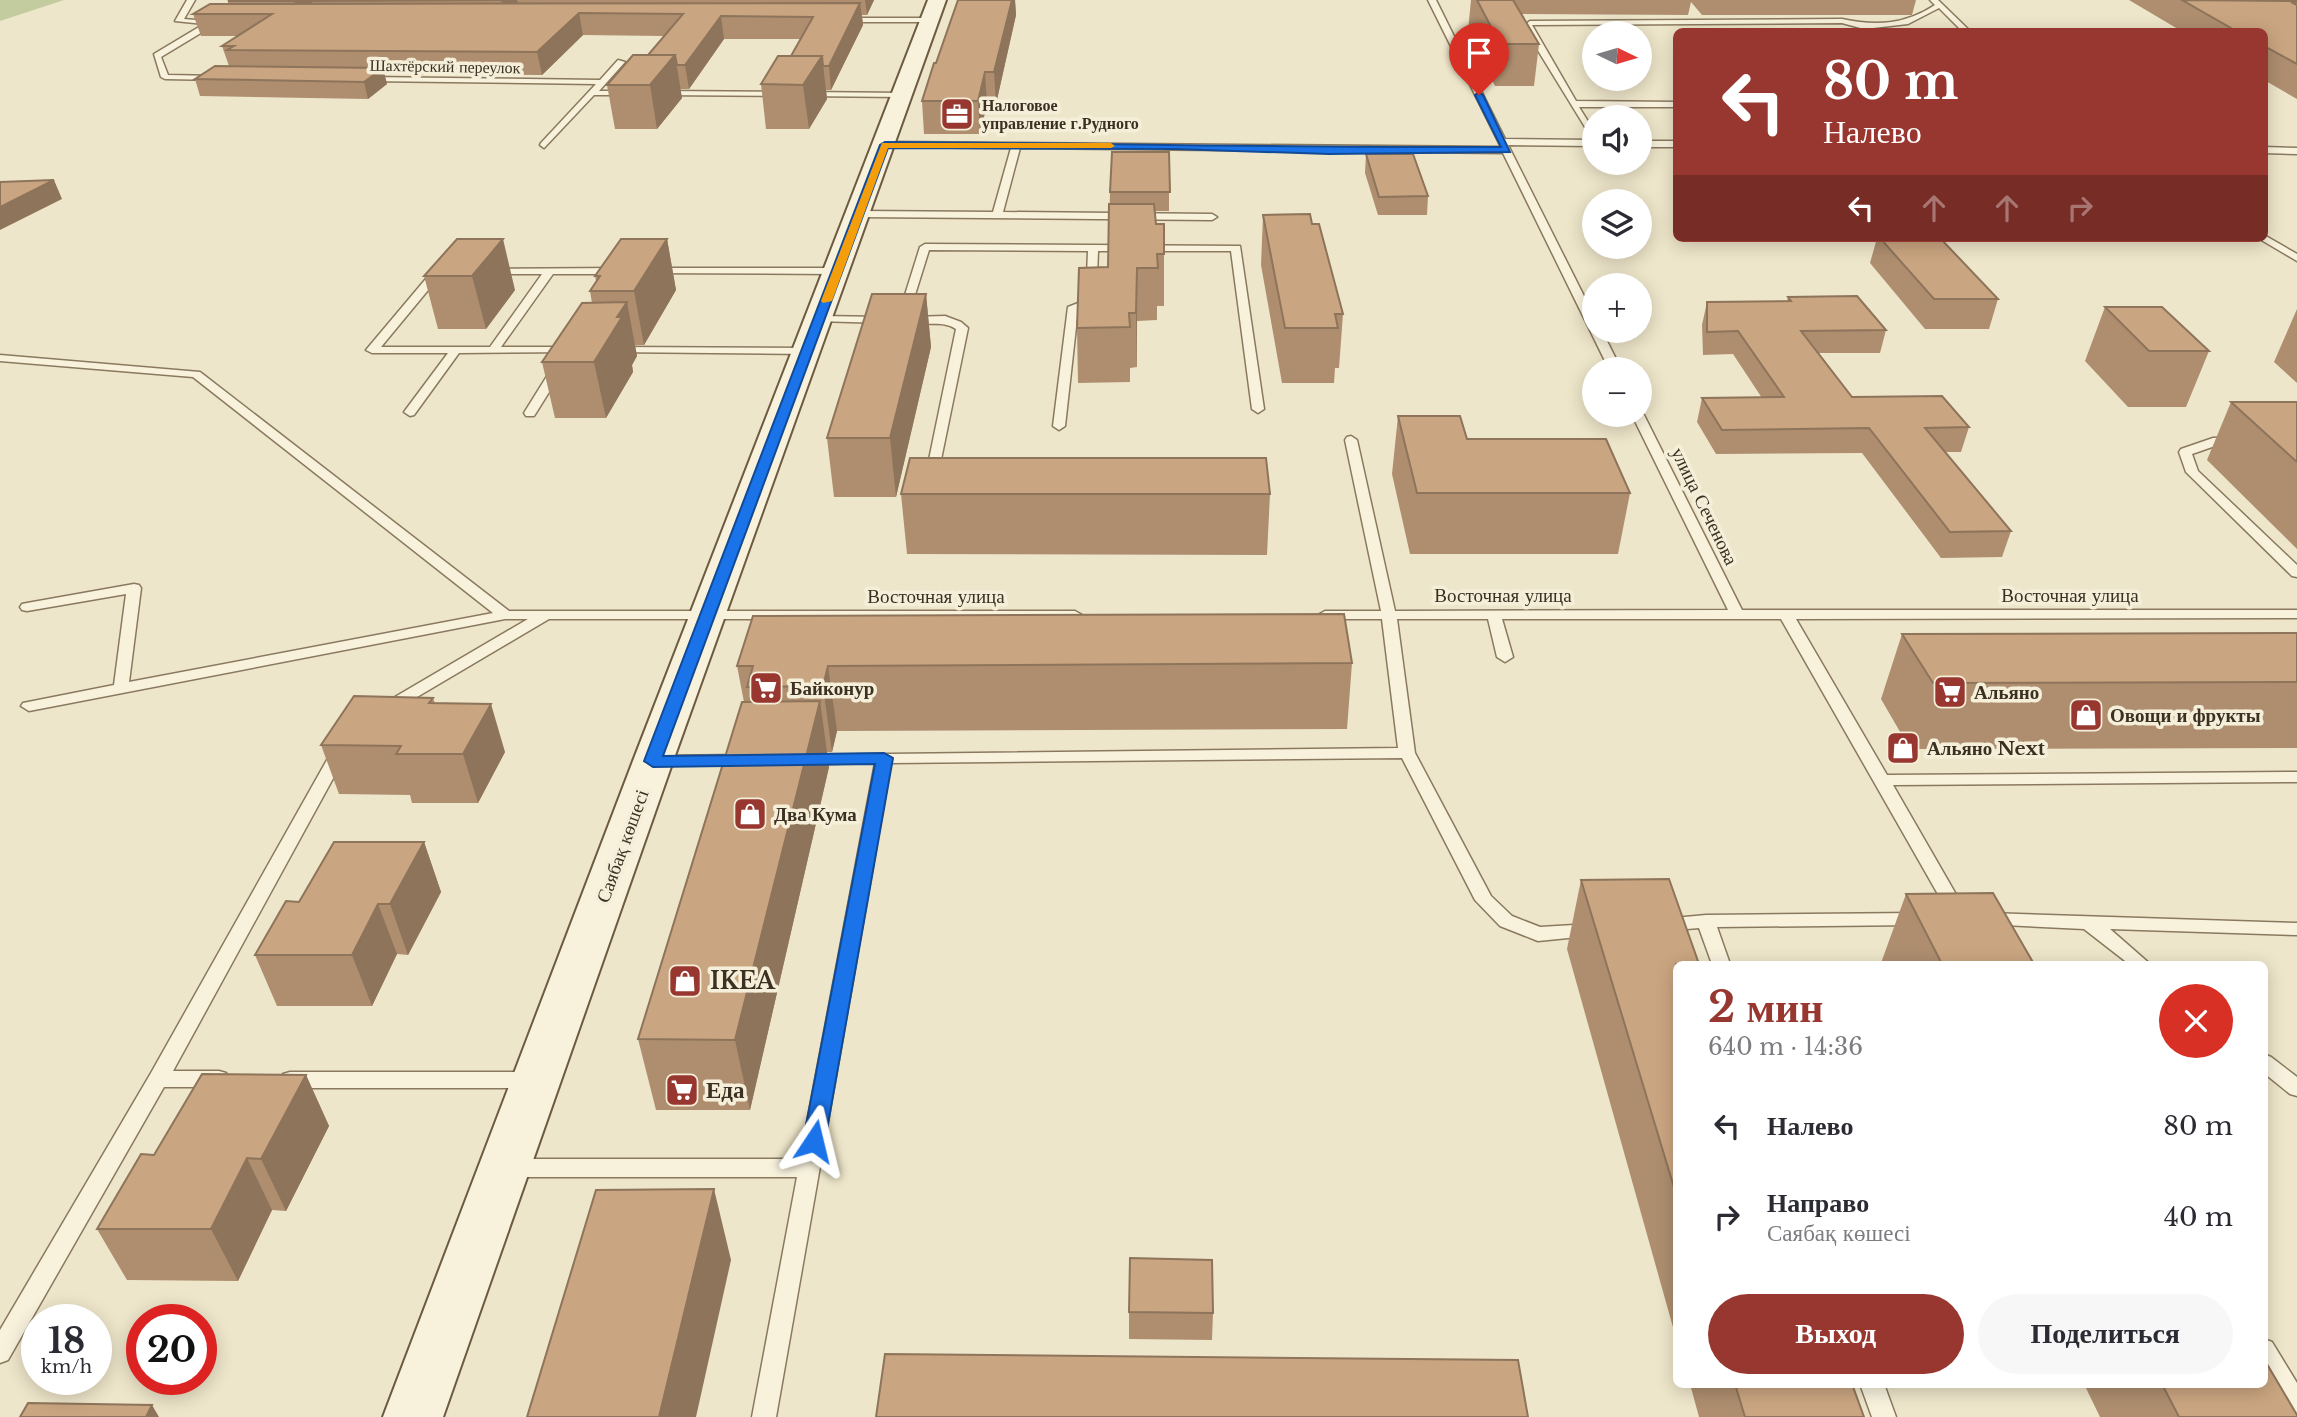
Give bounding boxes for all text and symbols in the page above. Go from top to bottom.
north arrow [1582,21,1652,91]
map controls [1582,21,1652,427]
pin [1449,23,1509,95]
icon: arrive [1460,34,1498,72]
text: 80 m [1823,51,1958,112]
street label: Шахтёрский переулок [369,55,521,77]
icon: left [1708,56,1799,147]
office icon: Налоговое управление г.Рудного [938,95,976,133]
place label: Налоговое управление г.Рудного [982,95,1139,133]
button: sound [1582,105,1652,175]
text: Налево [1823,112,1922,152]
button: layers [1582,189,1652,259]
icon: left [1842,189,1880,227]
icon: ahead [1915,189,1953,227]
icon: ahead [1988,189,2026,227]
icon: right [2061,189,2099,227]
button: + [1582,273,1652,343]
button: − [1582,357,1652,427]
street label: улица Сеченова [1666,444,1743,569]
street label: Восточная улица [1434,584,1572,607]
street label: Восточная улица [2001,584,2139,607]
street label: Восточная улица [867,585,1005,608]
supermarket icon: Байконур [747,669,785,707]
supermarket icon: Альяно [1931,673,1969,711]
place label: Байконур [790,677,874,700]
place label: Альяно [1974,681,2039,704]
shop icon: Овощи и фрукты [2067,696,2105,734]
place label: Овощи и фрукты [2110,704,2261,727]
shop icon: Альяно Next [1884,729,1922,767]
place label: Альяно Next [1927,737,2046,760]
street label: Саябақ көшесі [591,787,654,906]
shop icon: Два Кума [731,795,769,833]
place label: Два Кума [774,803,857,826]
shop icon: IKEA [666,962,704,1000]
place label: IKEA [710,967,776,995]
text: 2 мин [1708,981,1824,1033]
button: close [2159,984,2233,1058]
text: 640 m · 14:36 [1708,1033,1863,1061]
supermarket icon: Еда [663,1071,701,1109]
place label: Еда [706,1076,745,1104]
position arrow [777,1104,851,1178]
icon: left [1708,1107,1746,1145]
text: Налево [1767,1110,1853,1142]
text: 80 m [2163,1110,2233,1142]
text: Направо [1767,1187,1869,1219]
icon: right [1708,1198,1746,1236]
text: 40 m [2164,1201,2233,1233]
text: Саябақ көшесі [1767,1219,1911,1247]
button: Выход [1708,1294,1964,1374]
button: Поделиться [1978,1294,2233,1374]
speed limit sign: 20 [126,1304,217,1395]
text: 18 [48,1319,85,1362]
text: km/h [41,1356,92,1378]

